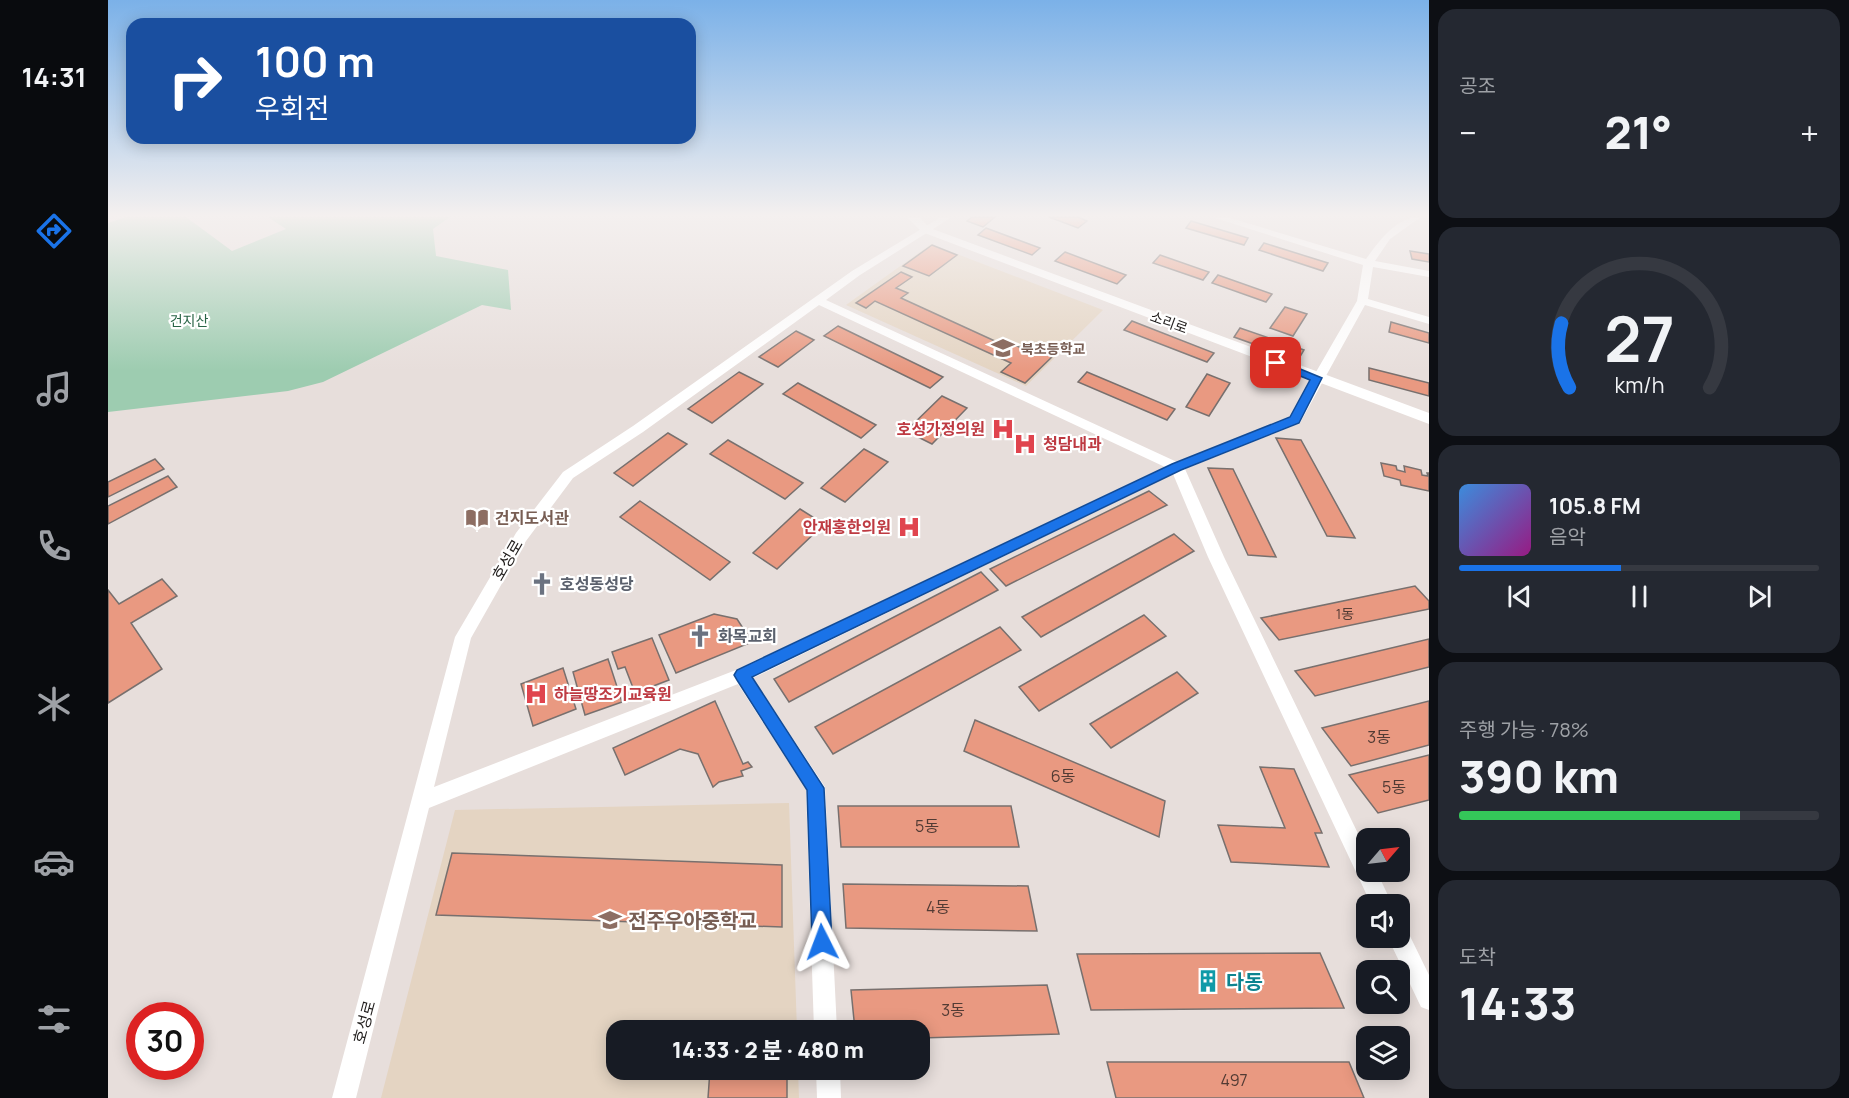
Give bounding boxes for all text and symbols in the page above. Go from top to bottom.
text: 100 m [255,32,375,90]
icon: right [156,42,234,120]
text: 14:31 [21,58,87,95]
text: 공조 [1459,72,1496,99]
text: 우회전 [255,89,330,126]
text: 21° [1604,101,1672,163]
text: − [1459,110,1477,155]
text: + [1800,110,1819,155]
icon: directions [33,210,75,252]
text: 27 [1604,295,1674,381]
street label: 소리로 [1148,306,1191,338]
park label: 건지산 [170,311,208,330]
school or university icon: 북초등학교 [990,335,1016,361]
pin [1250,337,1301,388]
place label: 북초등학교 [1021,339,1086,358]
icon: arrive [1259,346,1292,379]
icon: music [33,368,75,410]
text: km/h [1614,371,1664,400]
hospital icon: 호성가정의원 [990,416,1016,442]
place label: 호성가정의원 [897,418,985,440]
hospital icon: 청담내과 [1012,431,1038,457]
place label: 청담내과 [1043,433,1102,455]
text: 105.8 FM [1549,491,1641,521]
library icon: 건지도서관 [464,505,490,531]
place label: 건지도서관 [495,507,569,529]
hospital icon: 안재홍한의원 [896,514,922,540]
place label: 안재홍한의원 [803,516,891,538]
text: 음악 [1549,523,1586,550]
icon: phone [33,525,75,567]
street label: 호성로 [486,535,528,585]
church icon: 호성동성당 [529,571,555,597]
place label: 호성동성당 [560,573,634,595]
icon: previous [1503,580,1536,613]
icon: pause [1623,580,1656,613]
icon: next [1743,580,1776,613]
house number: 1동 [1336,604,1354,623]
church icon: 화목교회 [687,623,713,649]
place label: 화목교회 [718,625,777,647]
hospital icon: 하늘땅조기교육원 [523,681,549,707]
icon: climate [33,683,75,725]
place label: 하늘땅조기교육원 [554,683,672,705]
text: 주행 가능 · 78% [1459,716,1589,743]
house number: 3동 [1367,726,1391,748]
text: 390 km [1459,745,1619,807]
house number: 6동 [1051,765,1076,787]
house number: 5동 [1382,776,1406,798]
house number: 5동 [915,815,939,837]
north arrow [1356,828,1410,882]
map controls [1356,828,1410,1080]
icon: car [33,841,75,883]
button: sound [1356,894,1410,948]
house number: 4동 [926,896,950,918]
school or university icon: 전주우아중학교 [597,907,623,933]
place label: 전주우아중학교 [628,907,757,934]
position arrow [790,910,854,974]
text: 도착 [1459,943,1496,970]
button: search [1356,960,1410,1014]
building icon: 다동 [1195,968,1221,994]
place label: 다동 [1226,968,1263,995]
text: 14:33 [1459,972,1576,1034]
icon: filters [33,998,75,1040]
street label: 호성로 [348,998,380,1046]
house number: 3동 [941,999,965,1021]
speed limit sign: 30 [126,1002,204,1080]
button: layers [1356,1026,1410,1080]
text: 14:33 · 2 분 · 480 m [672,1035,864,1065]
house number: 497 [1220,1069,1248,1091]

